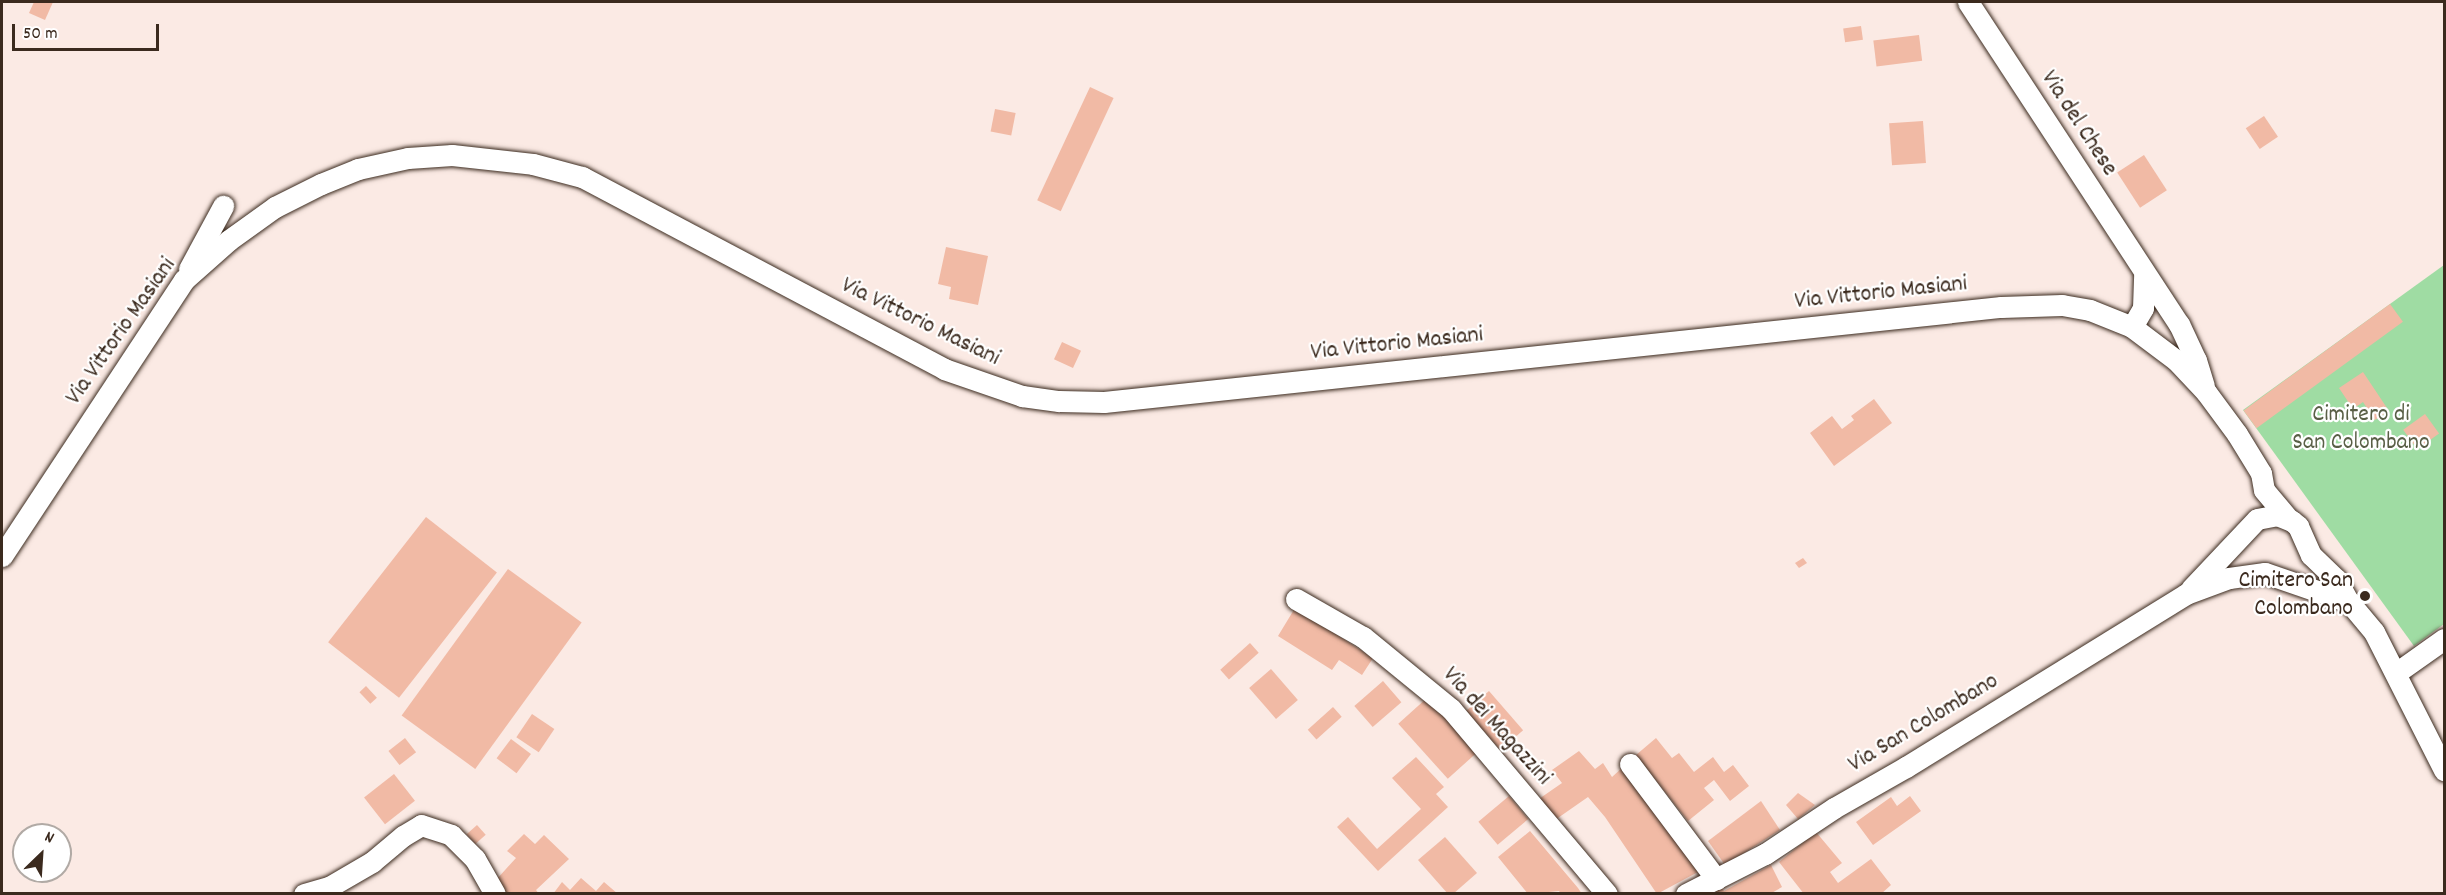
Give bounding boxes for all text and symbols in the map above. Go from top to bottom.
scale bar [15,12,162,50]
text: 50 m [23,22,58,47]
street label: Via del Chese [2033,66,2123,182]
street label: Via Vittorio Masiani [61,253,183,411]
street label: Via Vittorio Masiani [1793,271,1969,317]
street label: Via Vittorio Masiani [836,272,1004,374]
street label: Via Vittorio Masiani [1309,322,1485,368]
park label: Cimitero di San Colombano [2292,402,2430,458]
place label: Cimitero San Colombano [2238,568,2353,624]
marker: Cimitero San Colombano [2358,589,2372,603]
street label: Via dei Magazzini [1435,662,1557,792]
street label: Via San Colombano [1844,668,2004,780]
north arrow [12,823,72,883]
text: N [41,826,57,850]

